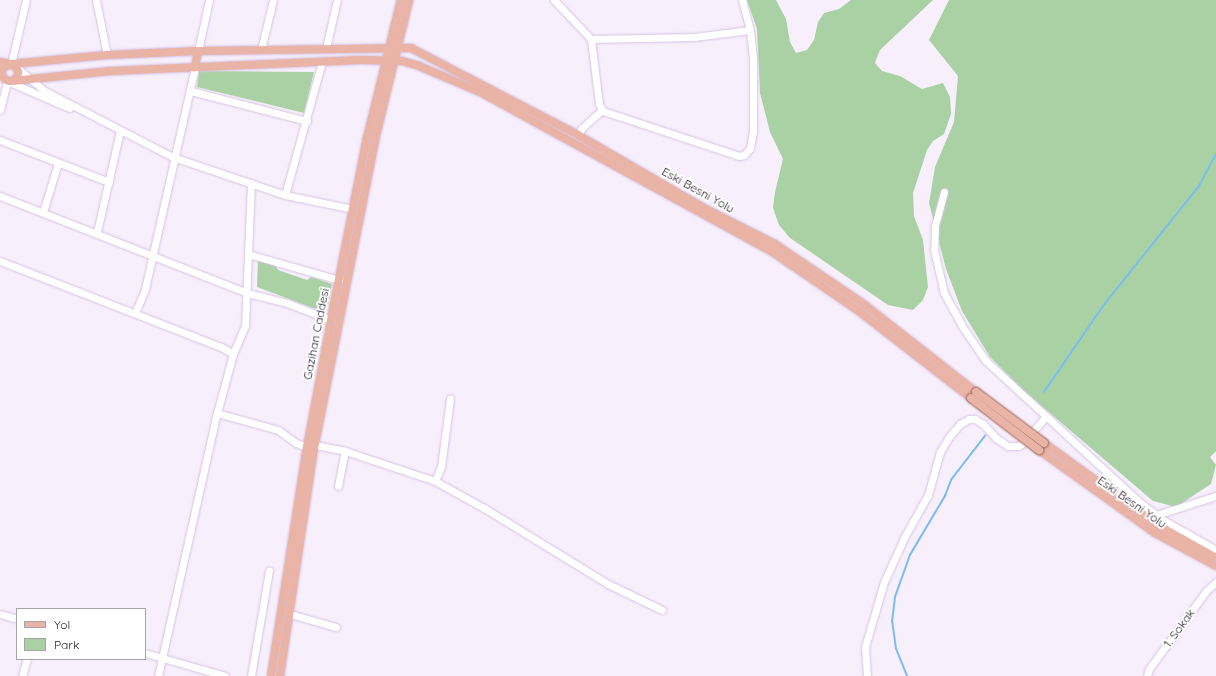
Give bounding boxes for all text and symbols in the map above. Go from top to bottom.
street label: Eski Besni Yolu [659,164,737,216]
street label: Gazihan Caddesi [300,287,332,381]
street label: Eski Besni Yolu [1095,473,1169,531]
street label: 1. Sokak [1160,606,1198,650]
legend [16,608,146,660]
text: Yol [54,617,70,632]
text: Park [54,637,79,652]

